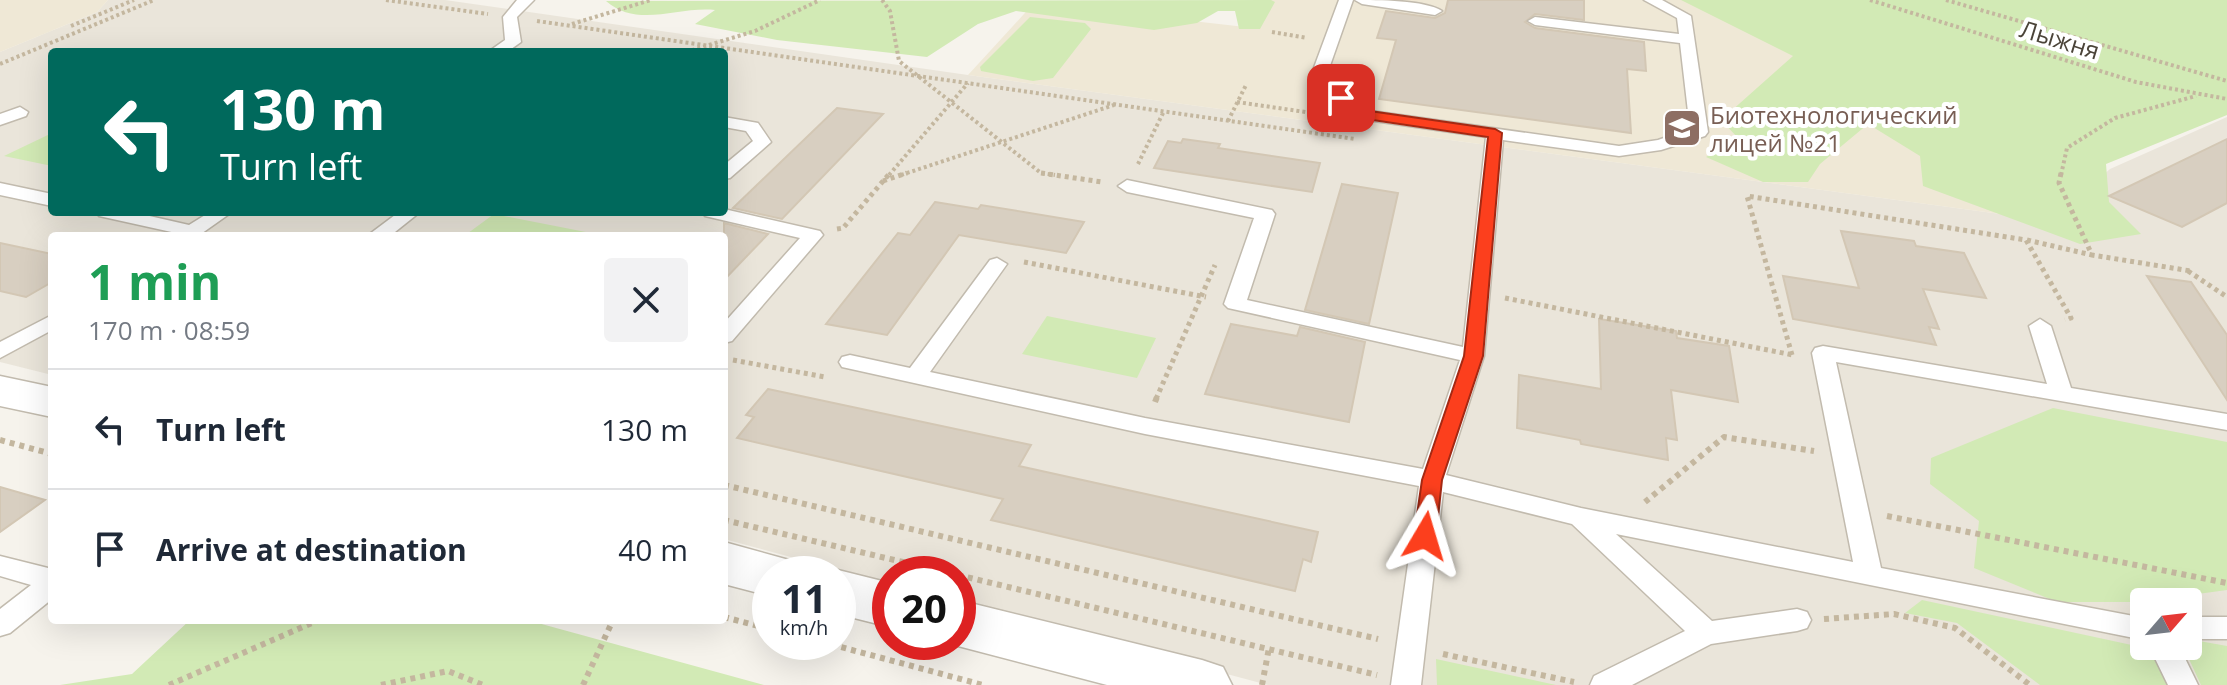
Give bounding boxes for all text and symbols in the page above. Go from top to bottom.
street label: Лыжня [2016,11,2104,67]
pin [1307,64,1375,132]
text: 130 m [220,70,386,146]
icon: arrive [1319,76,1363,120]
icon: left [88,80,192,184]
place label: Биотехнологический лицей №21 [1710,98,1958,159]
school or university icon: Биотехнологический лицей №21 [1661,107,1703,149]
text: Turn left [220,142,362,191]
text: 1 min [88,249,221,314]
button: close [604,258,688,342]
text: 170 m · 08:59 [88,312,250,348]
icon: left [88,407,132,451]
text: Turn left [156,409,286,450]
text: 130 m [601,409,688,450]
position arrow [1383,494,1467,578]
icon: arrive [88,527,132,571]
text: Arrive at destination [156,529,467,570]
text: 40 m [618,529,688,570]
speed limit sign: 20 [872,556,976,660]
text: 11 [781,570,827,625]
north arrow [2130,588,2202,660]
map controls [2130,588,2202,660]
text: km/h [780,614,828,641]

